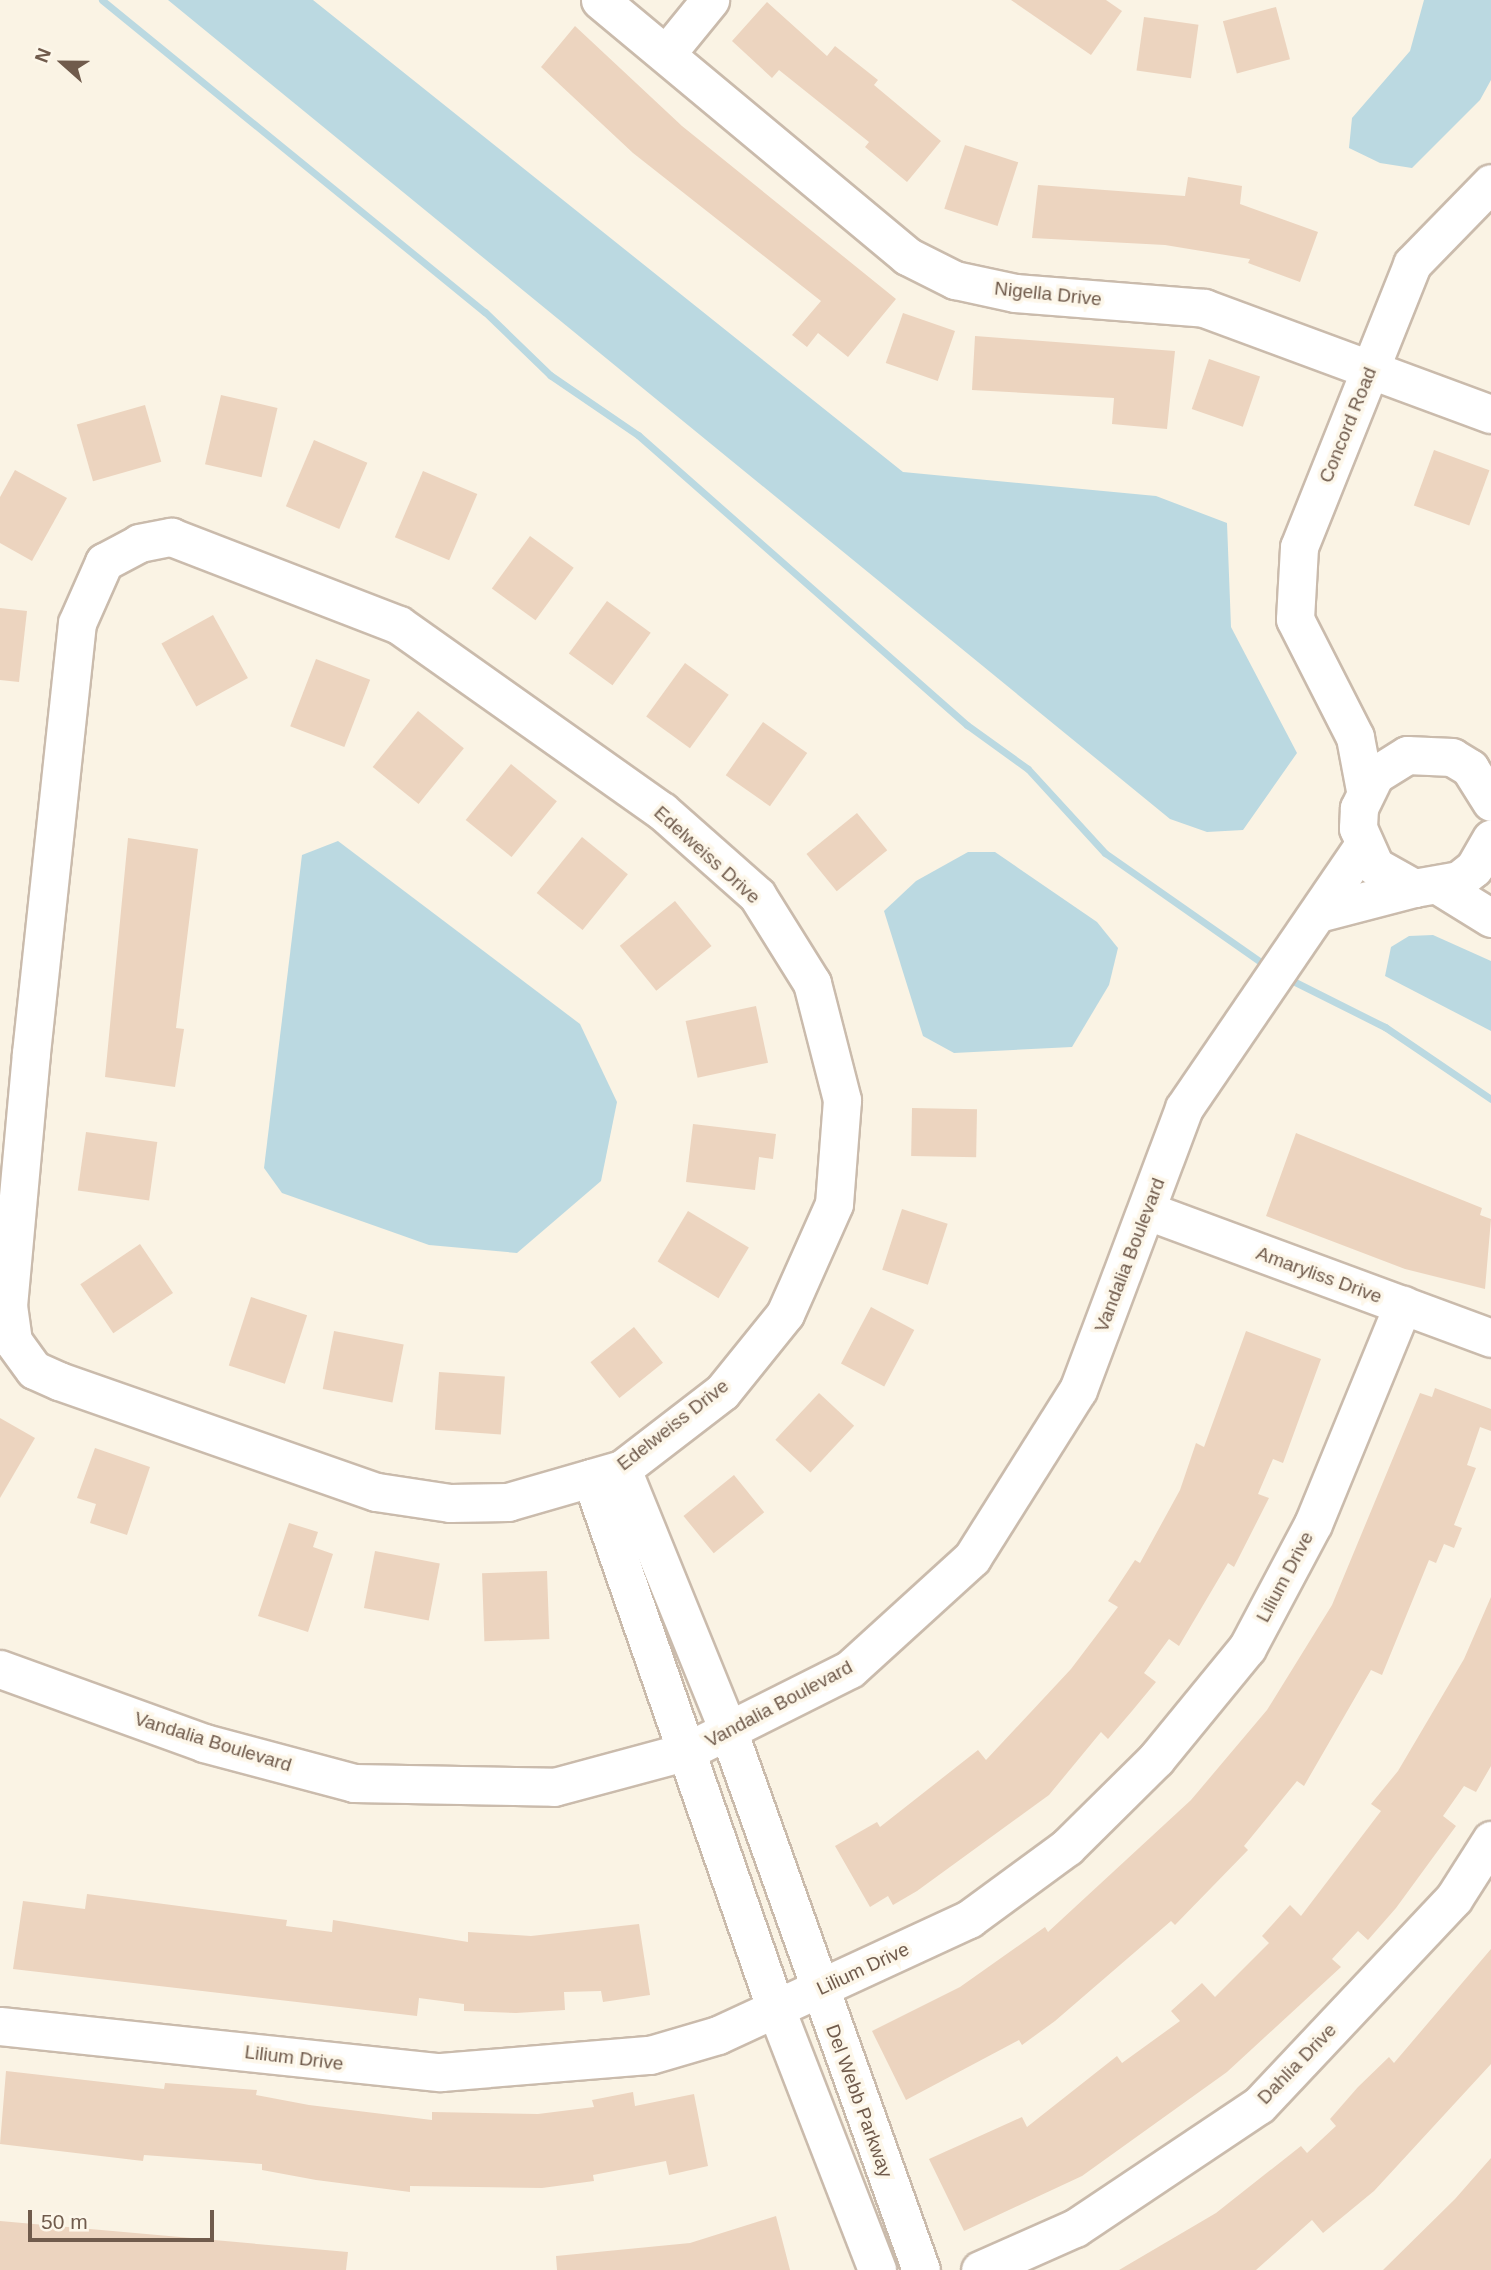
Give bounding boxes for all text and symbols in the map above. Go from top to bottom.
north arrow [28,28,98,98]
text: N [31,45,55,65]
street label: Nigella Drive [993,277,1103,311]
street label: Concord Road [1314,364,1382,486]
street label: Edelweiss Drive [649,801,765,909]
street label: Vandalia Boulevard [1090,1175,1170,1335]
street label: Amaryliss Drive [1253,1242,1385,1308]
street label: Edelweiss Drive [613,1374,733,1476]
street label: Lilium Drive [1252,1528,1318,1626]
street label: Vandalia Boulevard [702,1656,856,1752]
street label: Vandalia Boulevard [132,1707,294,1777]
street label: Lilium Drive [813,1938,913,2000]
street label: Dahlia Drive [1253,2019,1341,2109]
street label: Del Webb Parkway [821,2021,897,2181]
street label: Lilium Drive [243,2041,345,2075]
scale bar [32,2196,217,2240]
text: 50 m [41,2210,88,2233]

